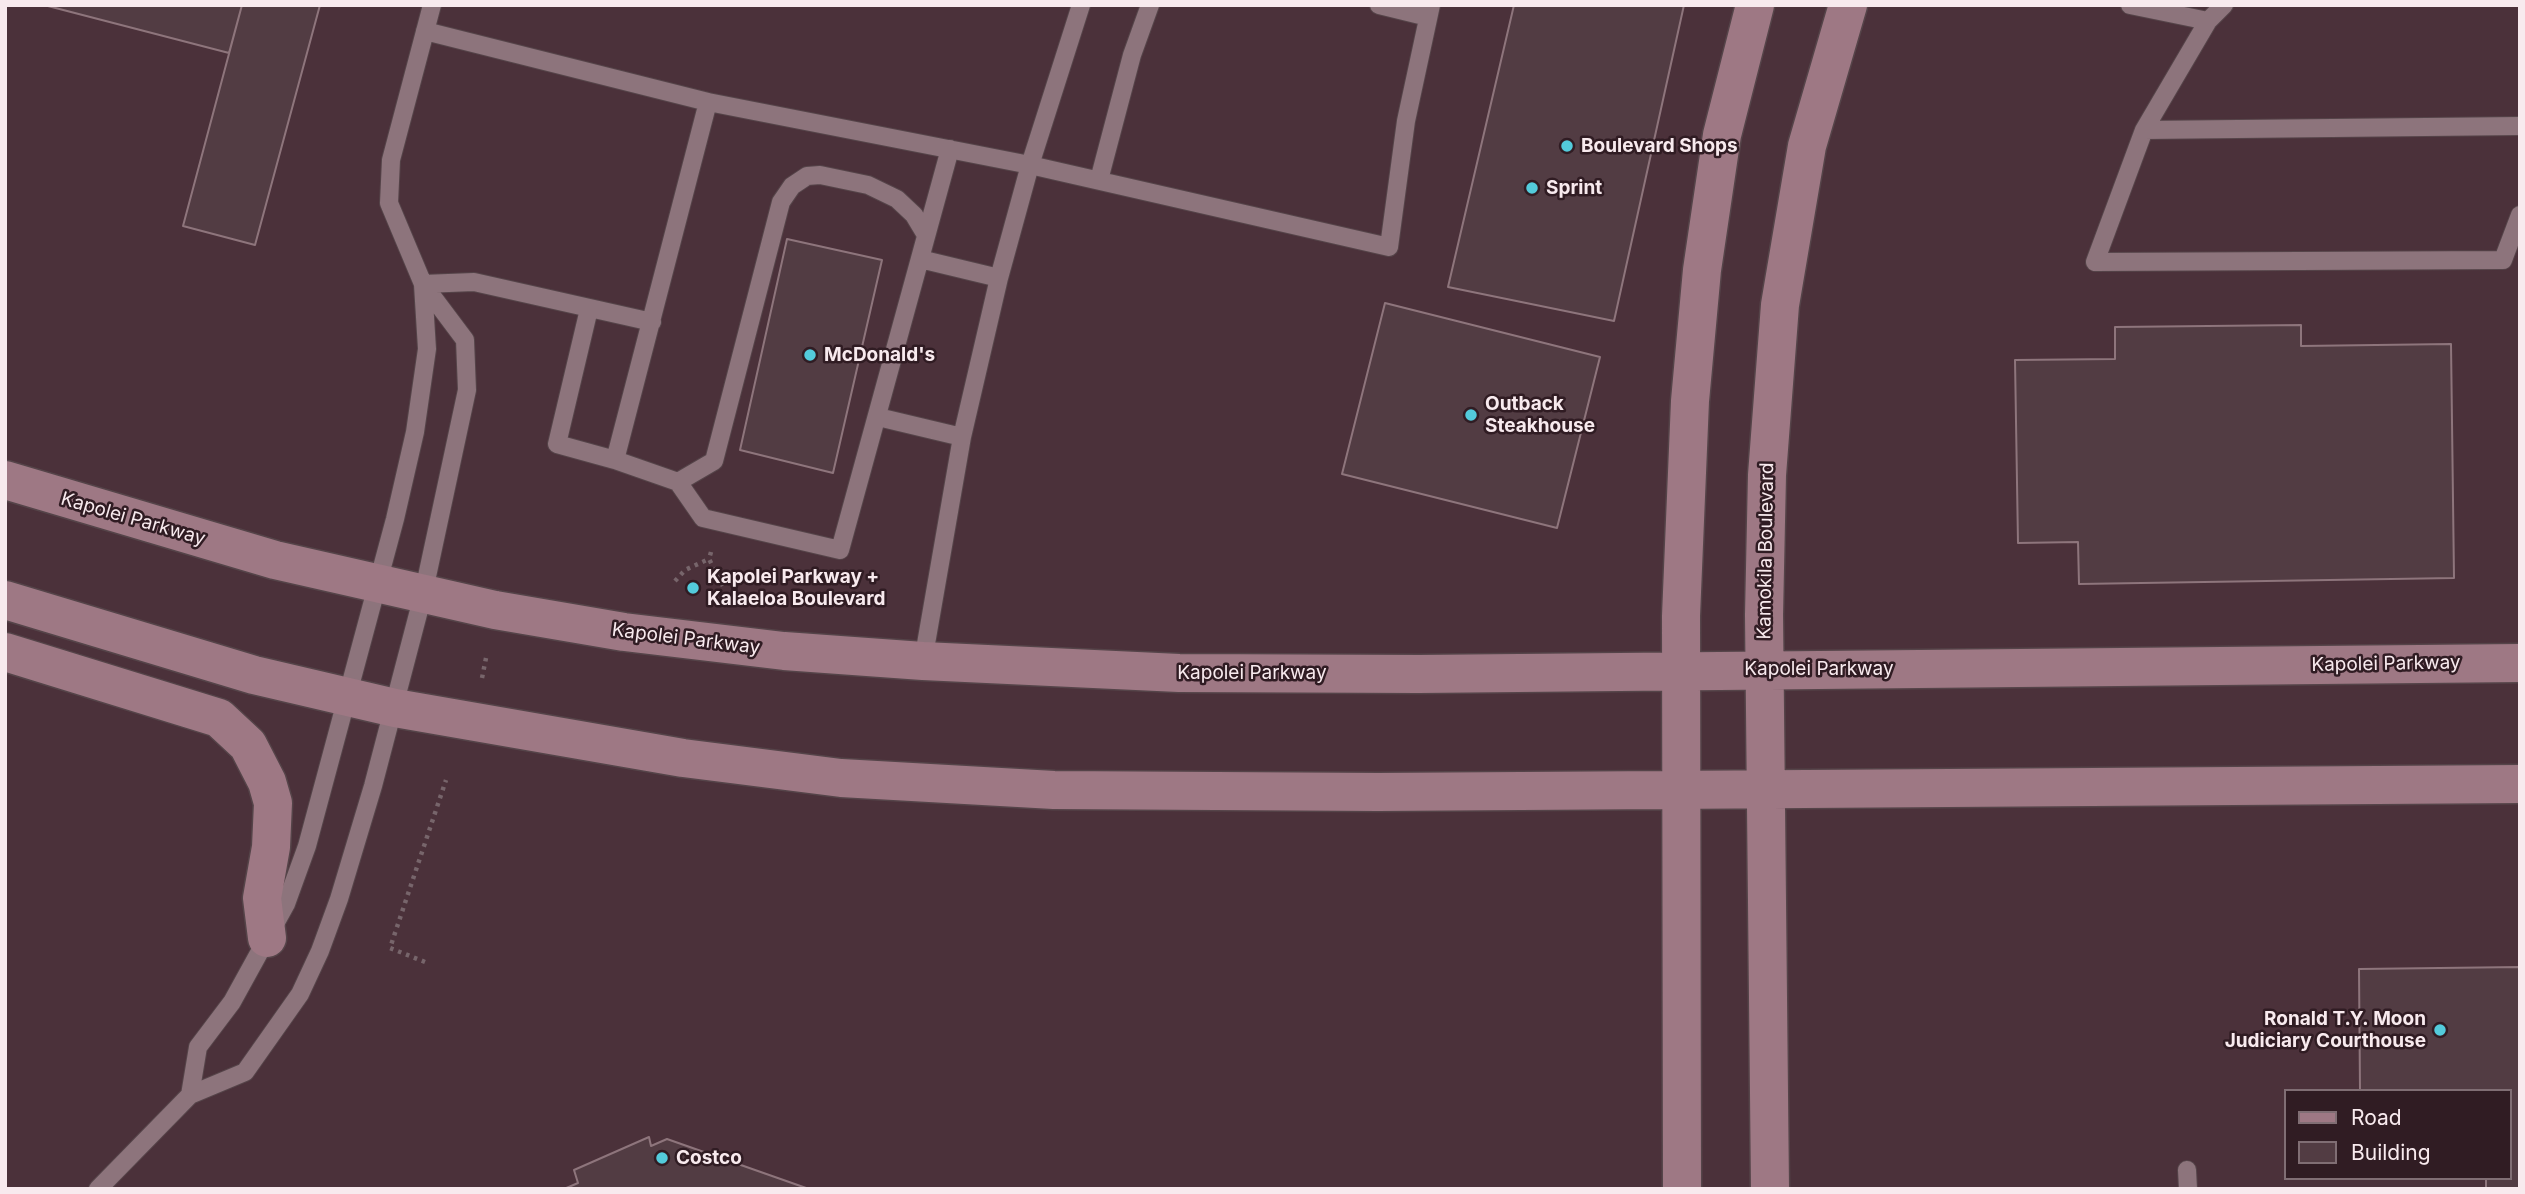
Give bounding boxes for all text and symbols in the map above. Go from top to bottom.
place label: Boulevard Shops [1581,135,1738,157]
marker: Boulevard Shops [1559,138,1575,154]
place label: Sprint [1546,177,1602,199]
marker: Sprint [1524,180,1540,196]
place label: McDonald's [824,344,935,366]
marker: McDonald's [802,347,818,363]
place label: Outback Steakhouse [1485,393,1595,437]
marker: Outback Steakhouse [1463,407,1479,423]
street label: Kamokila Boulevard [1753,462,1779,640]
street label: Kapolei Parkway [58,487,208,551]
place label: Kapolei Parkway + Kalaeloa Boulevard [707,566,885,610]
marker: Kapolei Parkway + Kalaeloa Boulevard [685,580,701,596]
street label: Kapolei Parkway [610,619,762,659]
street label: Kapolei Parkway [2311,651,2461,677]
street label: Kapolei Parkway [1744,658,1894,680]
street label: Kapolei Parkway [1177,662,1327,684]
place label: Ronald T.Y. Moon Judiciary Courthouse [2225,1008,2426,1052]
marker: Ronald T.Y. Moon Judiciary Courthouse [2432,1022,2448,1038]
legend [2284,1089,2511,1180]
text: Road [2351,1105,2402,1130]
text: Building [2351,1140,2431,1165]
place label: Costco [676,1147,742,1169]
marker: Costco [654,1150,670,1166]

